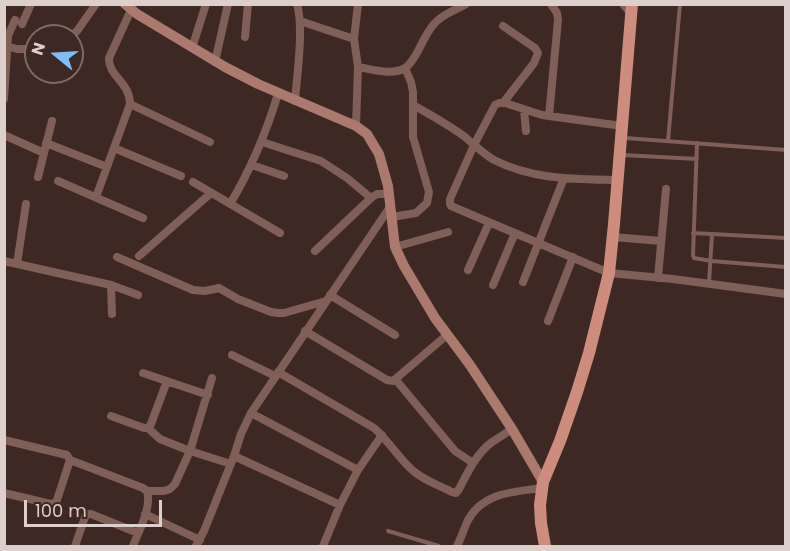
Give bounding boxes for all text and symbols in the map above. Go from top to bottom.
north arrow [24,24,84,84]
text: N [26,40,51,58]
scale bar [27,488,165,526]
text: 100 m [35,498,87,523]

